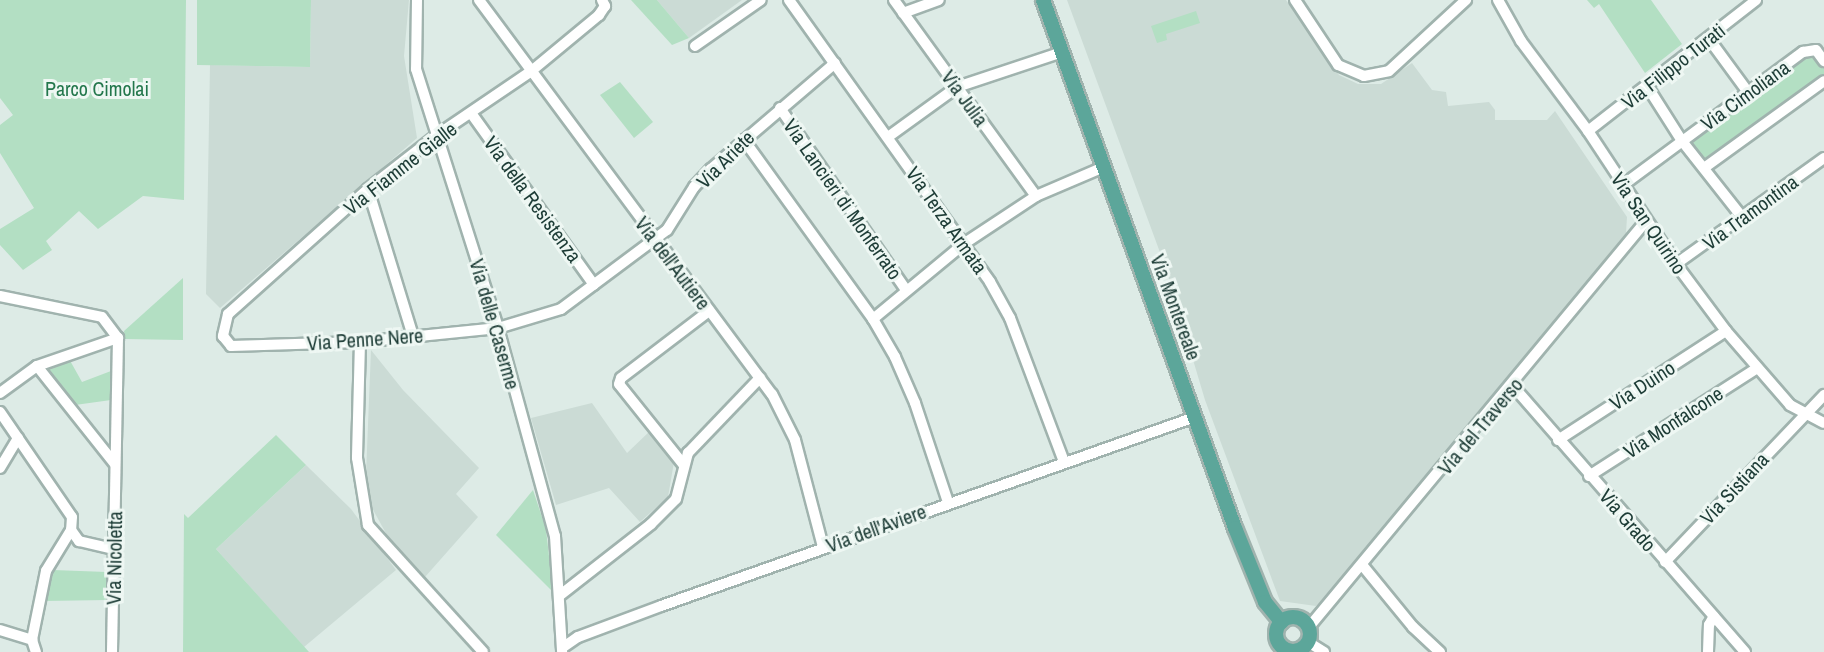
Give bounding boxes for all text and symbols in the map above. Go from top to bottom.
street label: Via Filippo Turati [1616,18,1730,114]
street label: Via Cimoliana [1696,55,1794,135]
street label: Via Julia [937,65,993,131]
park label: Parco Cimolai [45,76,149,100]
street label: Via Lancieri di Monferrato [779,114,907,284]
street label: Via Fiamme Gialle [339,117,461,219]
street label: Via Ariete [691,125,759,193]
street label: Via della Resistenza [479,131,587,267]
street label: Via Terza Armata [901,161,993,279]
street label: Via San Quirino [1606,168,1692,278]
street label: Via Tramontina [1698,169,1802,255]
street label: Via dell'Autiere [630,212,716,314]
street label: Via Montereale [1146,251,1206,363]
street label: Via delle Caserme [465,256,525,392]
street label: Via Penne Nere [306,323,424,355]
street label: Via Duino [1605,355,1679,415]
street label: Via del Traverso [1432,373,1528,479]
street label: Via Monfalcone [1619,381,1727,463]
street label: Via Sistiana [1695,447,1773,529]
street label: Via Grado [1595,484,1661,556]
street label: Via dell'Aviere [823,499,929,557]
street label: Via Nicoletta [101,511,127,605]

